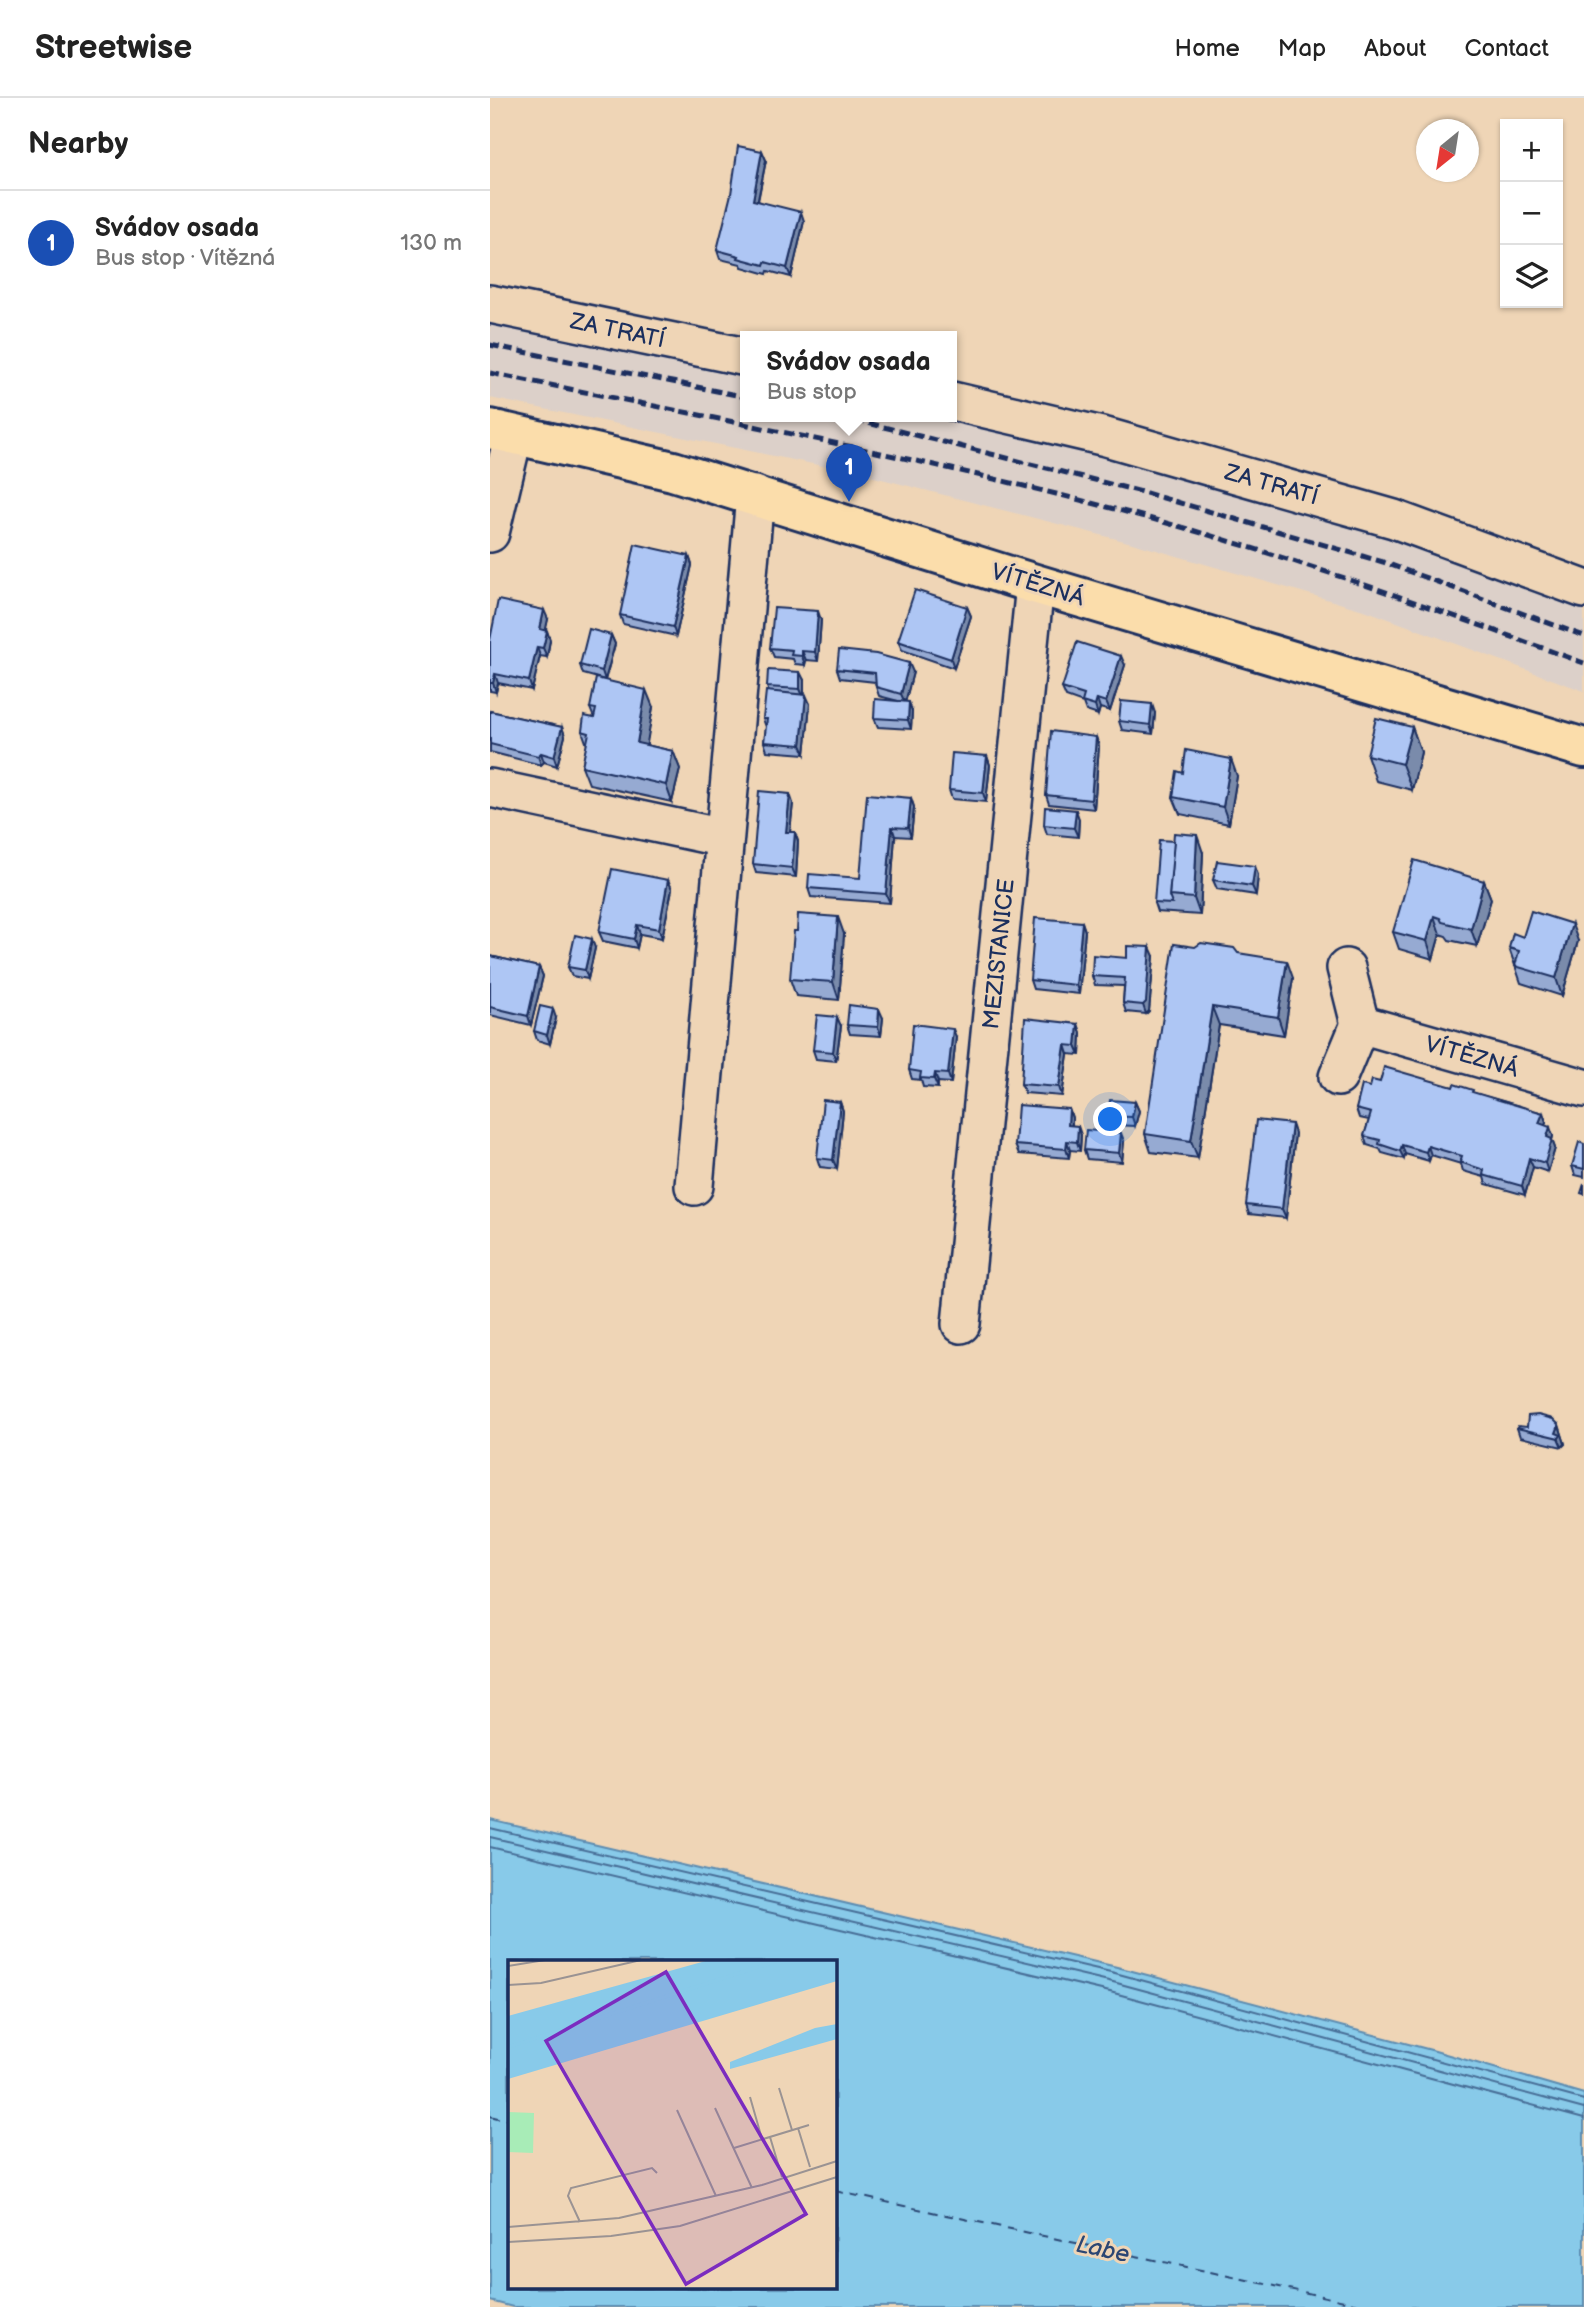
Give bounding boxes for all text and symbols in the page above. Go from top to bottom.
text: Streetwise [35,28,192,68]
text: Home [1175,34,1240,63]
text: Map [1278,34,1326,63]
text: About [1364,34,1426,63]
text: Contact [1464,34,1549,63]
north arrow [1416,119,1479,182]
map controls [1500,119,1563,308]
button: + [1500,119,1563,182]
text: Nearby [28,126,128,162]
button: − [1500,182,1563,245]
text: Svádov osada [95,213,259,244]
text: 1 [46,229,56,257]
text: 130 m [400,229,462,257]
text: Bus stop · Vítězná [95,244,275,272]
button: layers [1500,245,1563,308]
street label: ZA TRATÍ [567,307,668,355]
popup [740,331,957,422]
text: Svádov osada [766,347,931,378]
text: Bus stop [766,378,857,406]
pin: 1 [826,444,872,502]
street label: ZA TRATÍ [1221,458,1322,512]
street label: VÍTĚZNÁ [988,558,1088,613]
street label: MEZISTANICE [977,877,1021,1031]
street label: VÍTĚZNÁ [1422,1030,1522,1084]
your location [1093,1102,1127,1136]
inset map [508,1960,836,2290]
water label: Labe [1074,2230,1132,2269]

